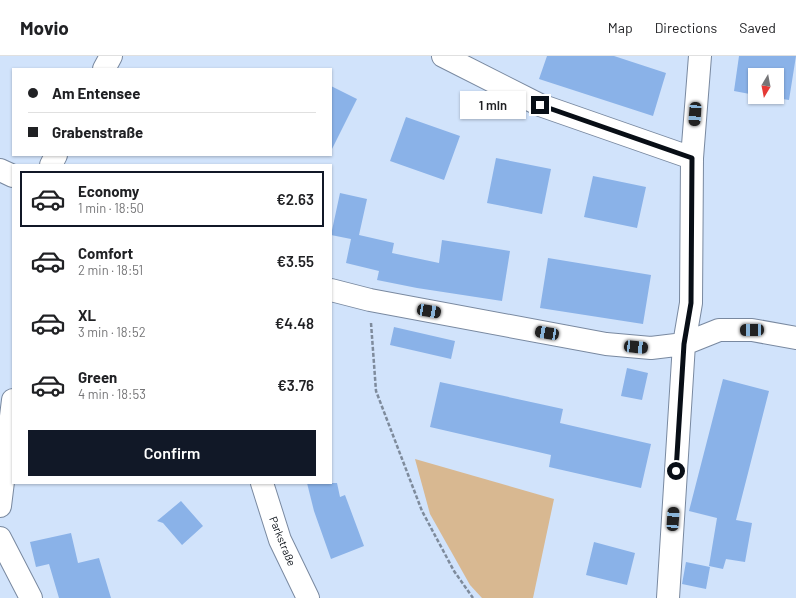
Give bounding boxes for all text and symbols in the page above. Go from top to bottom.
text: Movio [20,16,69,39]
text: Map [608,19,633,36]
text: Directions [655,19,717,36]
text: Saved [739,19,776,36]
north arrow [748,68,784,104]
map controls [748,68,784,104]
text: Am Entensee [52,84,140,102]
callout: 1 min [460,91,526,119]
route end [531,96,549,114]
text: 1 min [479,97,507,113]
car [688,102,702,126]
text: Grabenstraße [52,123,143,141]
icon: car [30,181,66,217]
text: Economy [78,182,139,200]
text: €2.63 [276,190,314,208]
text: 1 min · 18:50 [78,200,144,216]
icon: car [30,243,66,279]
text: Comfort [78,244,133,262]
text: €3.55 [277,252,314,270]
text: 2 min · 18:51 [78,262,143,278]
car [416,303,442,319]
icon: car [30,305,66,341]
text: XL [78,306,96,324]
text: €4.48 [275,314,314,332]
text: 3 min · 18:52 [78,324,146,340]
car [740,324,764,336]
car [534,325,560,341]
car [623,340,649,354]
icon: car [30,367,66,403]
text: Green [78,368,117,386]
text: €3.76 [277,376,314,394]
text: 4 min · 18:53 [78,386,146,402]
button: Confirm [28,430,316,476]
route start [667,462,685,480]
car [666,507,680,531]
street label: Parkstraße [267,514,299,568]

